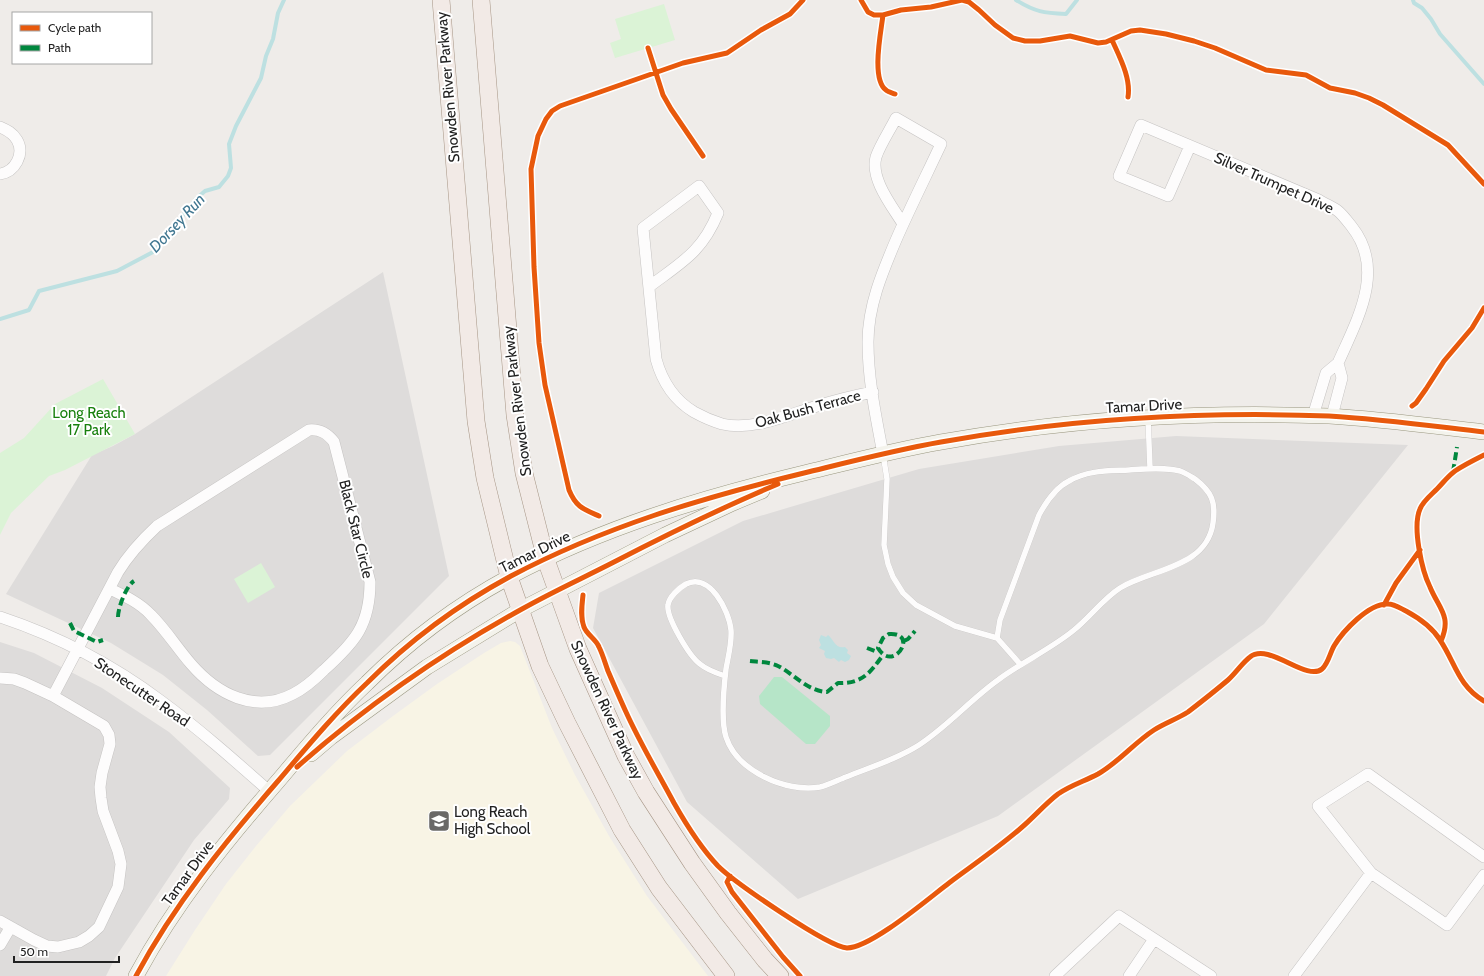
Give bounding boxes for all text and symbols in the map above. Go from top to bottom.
street label: Snowden River Parkway [432,10,464,163]
legend [12,12,152,64]
text: Cycle path [48,20,101,35]
text: Path [48,40,71,55]
street label: Silver Trumpet Drive [1211,149,1337,218]
water label: Dorsey Run [145,190,209,256]
street label: Snowden River Parkway [499,324,535,477]
street label: Oak Bush Terrace [753,386,863,432]
street label: Tamar Drive [1105,395,1183,417]
park label: Long Reach 17 Park [52,404,126,439]
street label: Black Star Circle [335,478,377,580]
street label: Tamar Drive [497,527,574,577]
street label: Snowden River Parkway [567,638,647,783]
street label: Stonecutter Road [91,654,193,730]
place label: Long Reach High School [454,803,531,838]
school or university icon: Long Reach High School [426,808,452,834]
street label: Tamar Drive [158,837,218,909]
scale bar [14,938,119,964]
text: 50 m [20,944,48,959]

